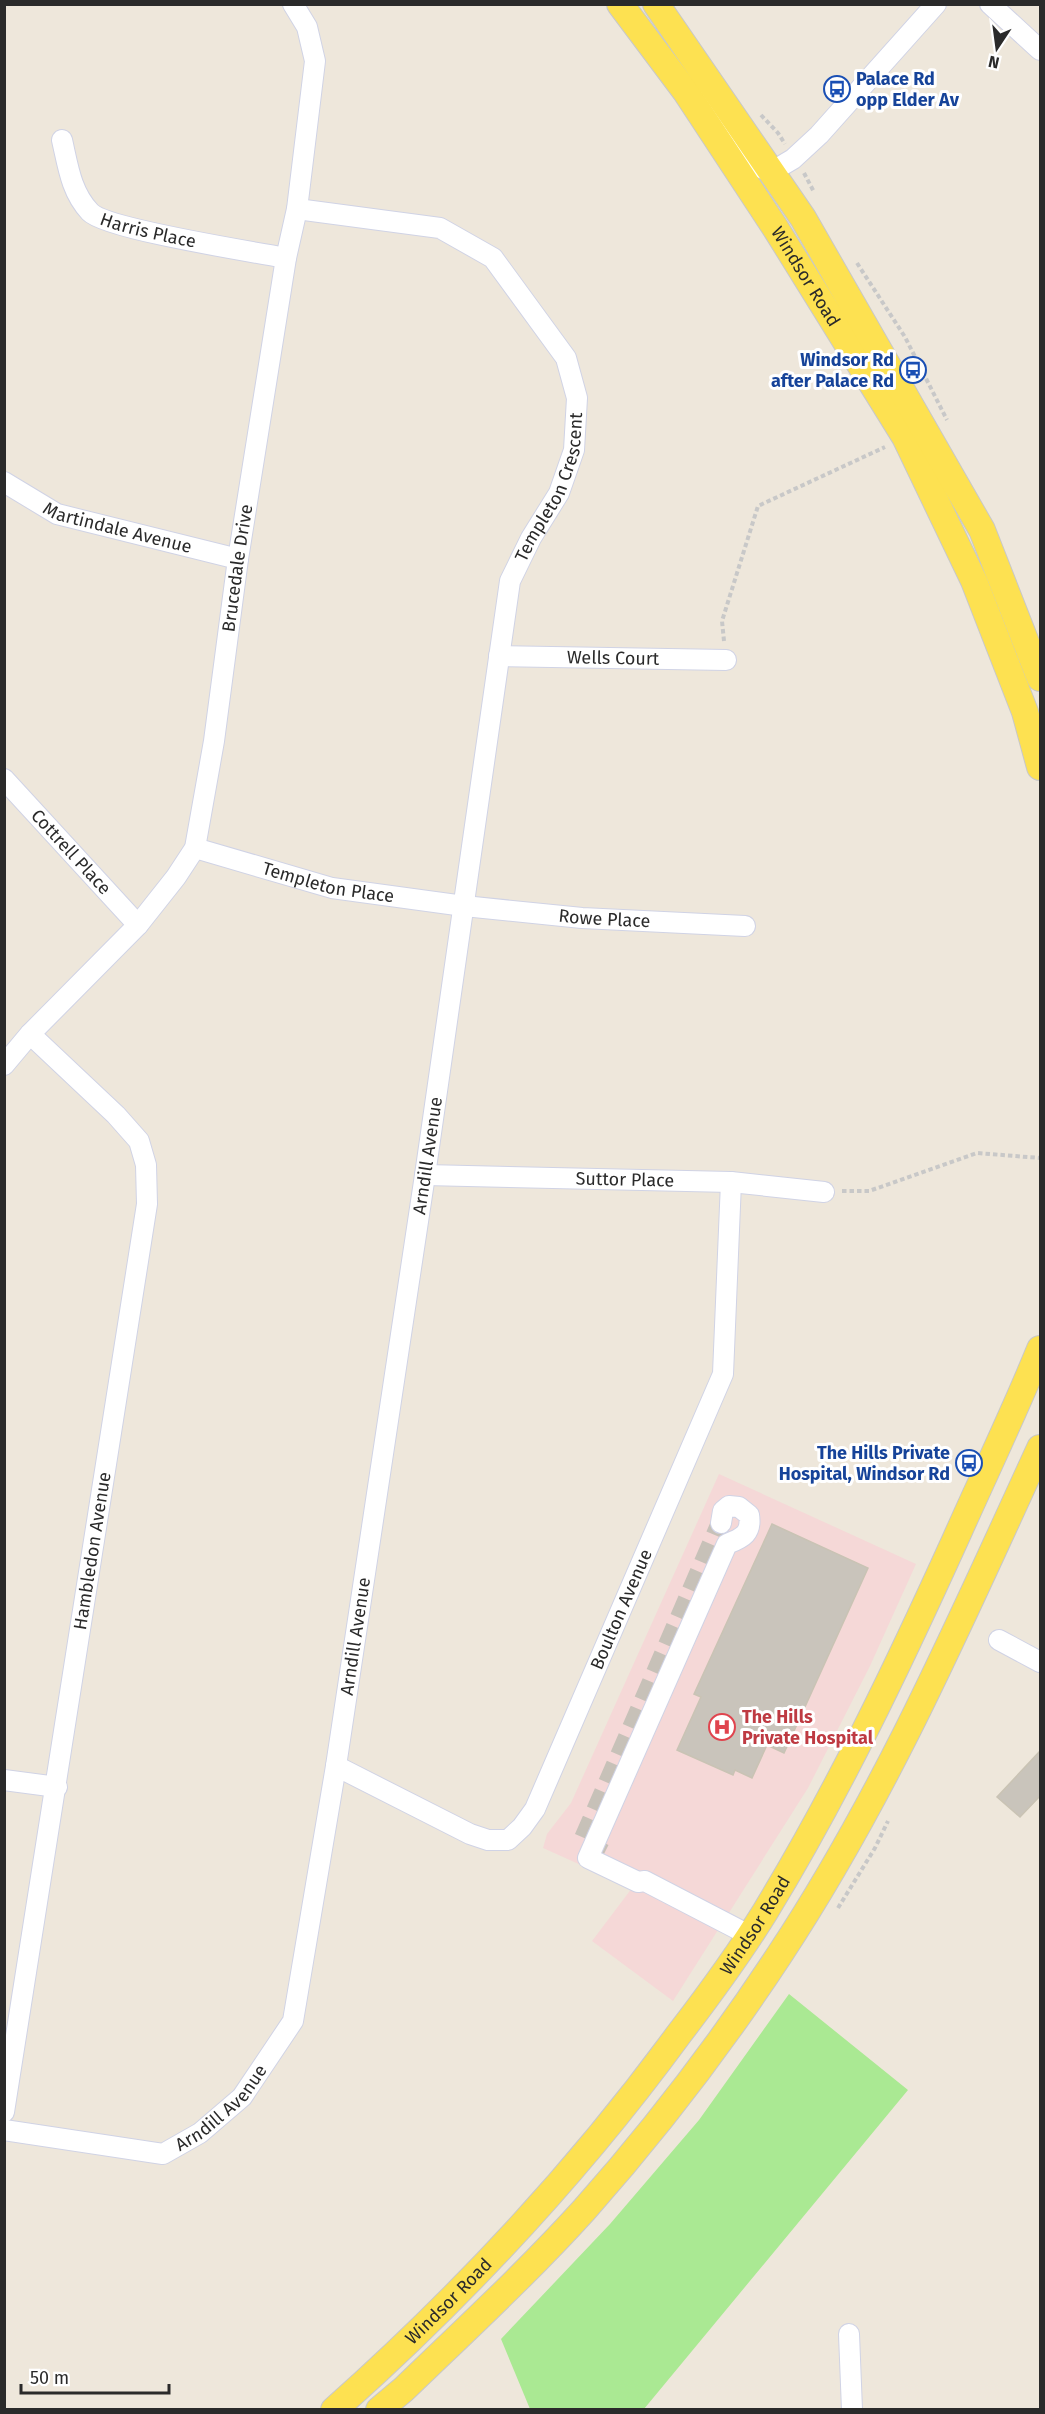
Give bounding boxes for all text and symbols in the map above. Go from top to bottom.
north arrow [967,18,1027,78]
text: N [986,52,1001,73]
place label: Palace Rd opp Elder Av [856,68,960,111]
bus stop icon: Palace Rd opp Elder Av [822,74,852,104]
street label: Harris Place [97,208,198,253]
street label: Windsor Road [766,223,845,331]
place label: Windsor Rd after Palace Rd [771,349,894,392]
bus stop icon: Windsor Rd after Palace Rd [898,355,928,385]
street label: Templeton Crescent [510,411,587,565]
street label: Martindale Avenue [39,497,194,558]
street label: Brucedale Drive [217,503,258,633]
street label: Wells Court [567,646,660,670]
street label: Cottrell Place [26,805,116,899]
street label: Templeton Place [260,857,396,907]
street label: Rowe Place [557,905,651,932]
street label: Arndill Avenue [408,1095,447,1216]
street label: Suttor Place [575,1167,674,1192]
place label: The Hills Private Hospital, Windsor Rd [779,1442,950,1485]
bus stop icon: The Hills Private Hospital, Windsor Rd [954,1448,984,1478]
street label: Hambledon Avenue [69,1470,116,1631]
street label: Boulton Avenue [586,1546,657,1673]
street label: Arndill Avenue [336,1576,375,1697]
place label: The Hills Private Hospital [742,1706,874,1749]
hospital icon: The Hills Private Hospital [707,1712,737,1742]
street label: Windsor Road [715,1872,795,1979]
street label: Arndill Avenue [171,2060,272,2156]
street label: Windsor Road [401,2253,496,2349]
scale bar [21,2357,170,2395]
text: 50 m [30,2367,69,2389]

